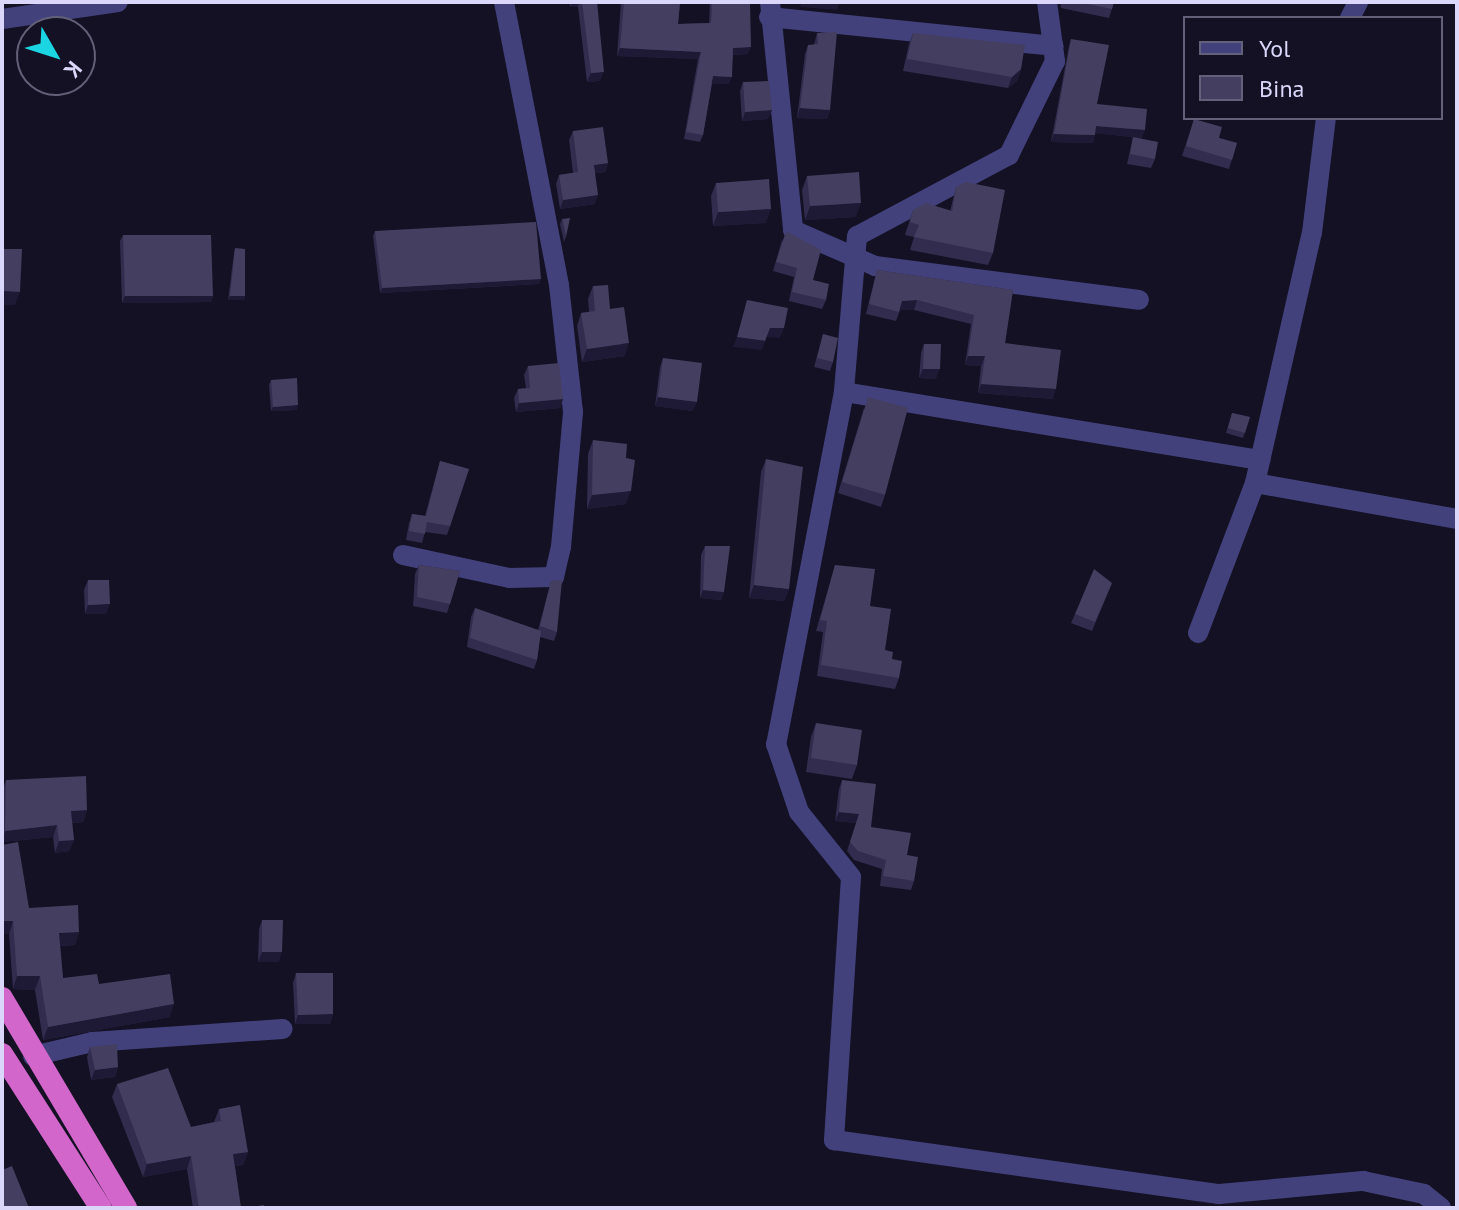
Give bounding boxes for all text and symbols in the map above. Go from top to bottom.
north arrow [16,16,96,96]
legend [1183,16,1443,120]
text: Yol [1259,33,1290,64]
text: K [58,56,88,84]
text: Bina [1259,73,1304,104]

